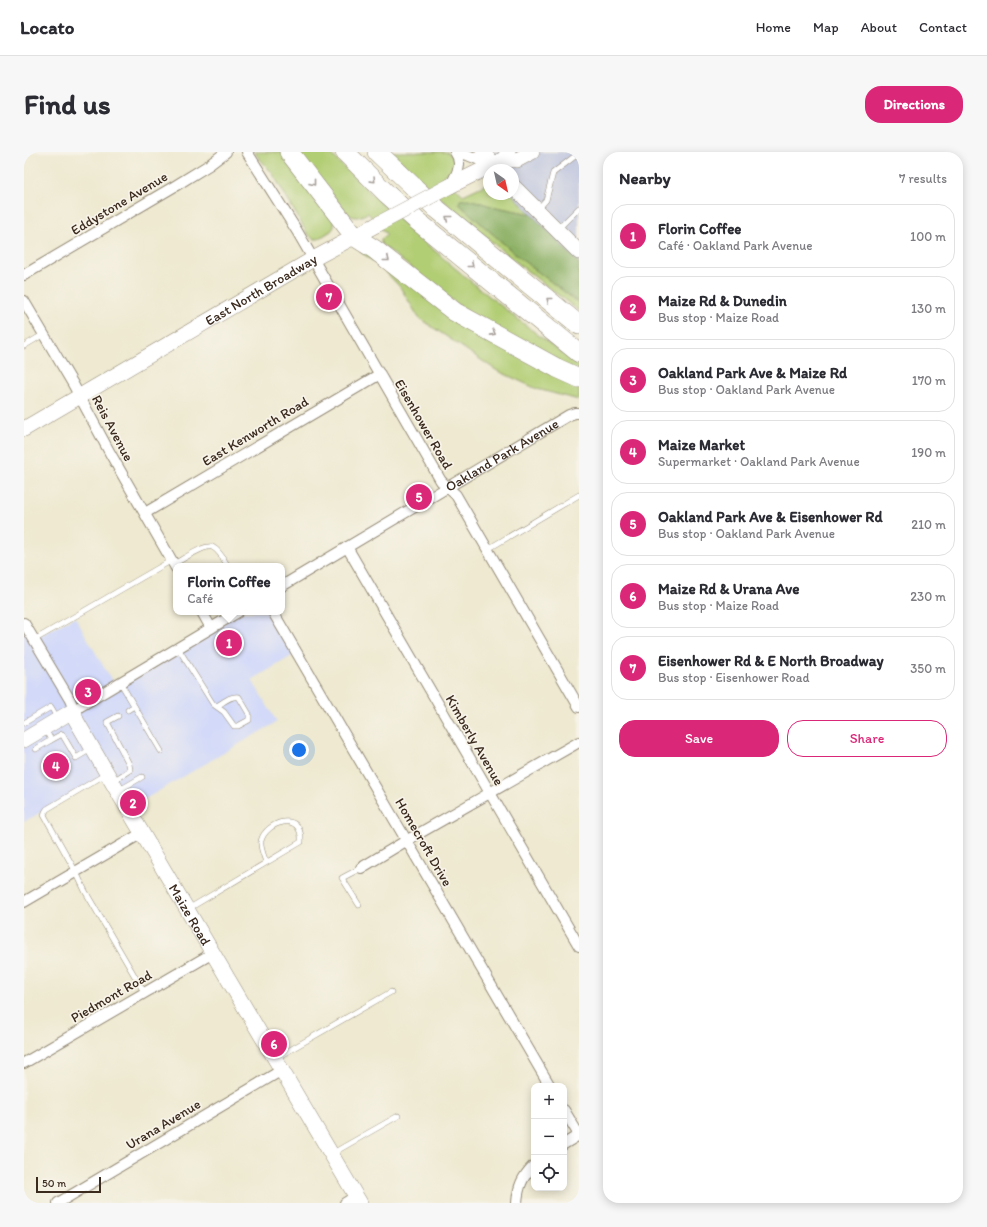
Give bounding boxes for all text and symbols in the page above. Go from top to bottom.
text: Locato [20,16,74,39]
text: Home [756,19,791,36]
text: Map [813,19,839,36]
text: About [861,19,897,36]
text: Contact [919,19,967,36]
button: Directions [865,86,963,123]
text: Find us [24,87,111,121]
north arrow [483,164,519,200]
street label: Eddystone Avenue [68,168,171,239]
text: Nearby [619,168,671,188]
text: 7 results [899,171,947,186]
one-way arrow [368,175,376,183]
one-way arrow [308,178,315,185]
one-way arrow [446,215,453,222]
text: Florin Coffee [658,220,741,238]
text: 1 [630,229,636,244]
text: 100 m [910,229,946,244]
text: Café · Oakland Park Avenue [658,238,813,253]
street label: East North Broadway [202,250,321,330]
one-way arrow [382,254,389,261]
one-way arrow [466,260,473,267]
pin: 7 [316,282,342,312]
text: Maize Rd & Dunedin [658,292,787,310]
one-way arrow [546,298,553,305]
text: 2 [630,301,636,316]
text: 130 m [911,301,946,316]
text: Bus stop · Maize Road [658,310,779,325]
one-way arrow [489,328,496,335]
text: Oakland Park Ave & Maize Rd [658,364,847,382]
text: 3 [629,373,637,388]
text: 170 m [912,373,946,388]
street label: Eisenhower Road [391,376,456,473]
text: Bus stop · Oakland Park Avenue [658,382,835,397]
street label: Reis Avenue [88,392,137,465]
street label: East Kenworth Road [199,393,312,470]
street label: Oakland Park Avenue [442,415,562,496]
text: Maize Market [658,436,745,454]
text: 4 [629,445,637,460]
text: 190 m [911,445,946,460]
text: Supermarket · Oakland Park Avenue [658,454,860,469]
pin: 5 [406,482,432,512]
text: Oakland Park Ave & Eisenhower Rd [658,508,883,526]
text: 5 [630,517,636,532]
text: 210 m [911,517,946,532]
text: Bus stop · Oakland Park Avenue [658,526,835,541]
popup [173,563,285,615]
text: Florin Coffee [187,573,271,591]
text: Maize Rd & Urana Ave [658,580,800,598]
text: 6 [630,589,636,604]
text: 230 m [910,589,946,604]
text: Café [187,591,213,606]
text: Bus stop · Maize Road [658,598,779,613]
pin: 1 [216,628,242,658]
text: Eisenhower Rd & E North Broadway [658,652,884,670]
text: 7 [630,661,636,676]
text: 350 m [910,661,946,676]
text: Bus stop · Eisenhower Road [658,670,810,685]
pin: 3 [75,677,101,707]
street label: Kimberly Avenue [442,692,508,789]
button: Save [619,720,779,757]
button: Share [787,720,947,757]
your location [289,740,309,760]
pin: 4 [43,751,69,781]
pin: 2 [120,788,146,818]
street label: Homecroft Drive [391,795,456,890]
street label: Maize Road [165,881,215,949]
street label: Piedmont Road [68,966,155,1026]
pin: 6 [261,1029,287,1059]
map controls [531,1083,567,1191]
button: + [531,1083,567,1119]
street label: Urana Avenue [123,1095,204,1153]
button: − [531,1119,567,1155]
button: locate [531,1155,567,1191]
scale bar [36,1175,101,1194]
text: 50 m [42,1177,66,1190]

